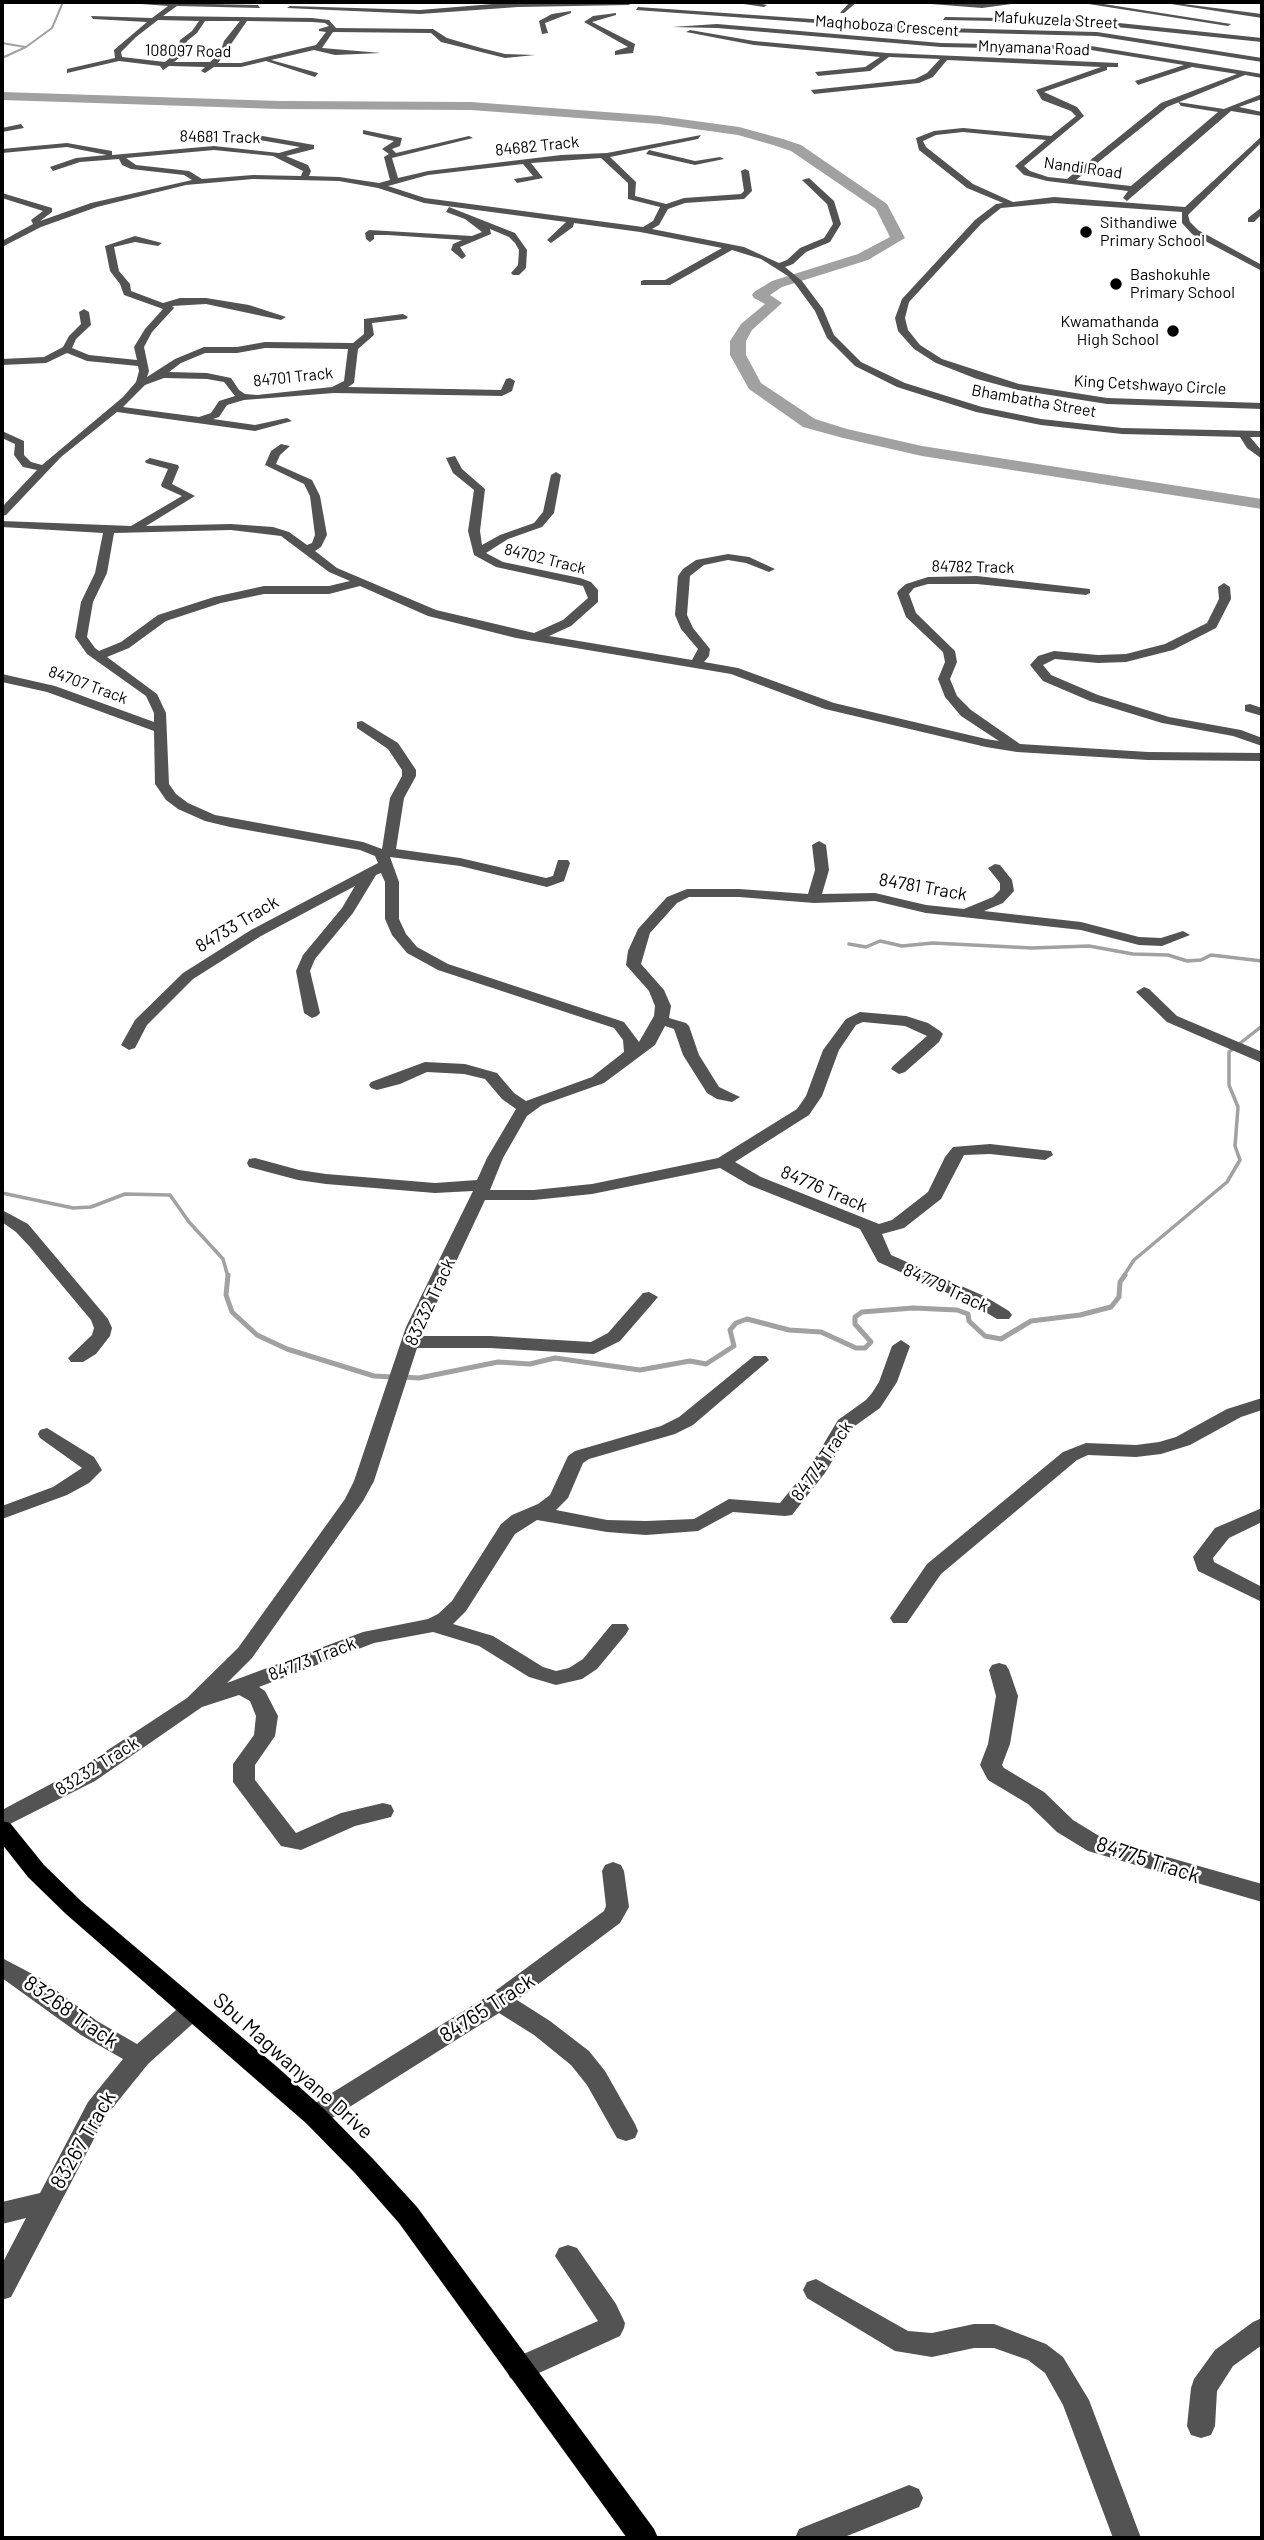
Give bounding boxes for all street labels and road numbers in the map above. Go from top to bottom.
street label: Mafukuzela Street [993,7,1119,33]
street label: Maqhoboza Crescent [814,11,960,41]
street label: Mnyamana Road [978,36,1090,60]
street label: 108097 Road [145,41,231,61]
street label: 84681 Track [180,127,260,147]
street label: 84682 Track [494,132,580,160]
street label: Nandi Road [1043,153,1123,183]
street label: 84701 Track [252,363,334,391]
street label: King Cetshwayo Circle [1073,371,1227,399]
street label: Bhambatha Street [970,381,1098,421]
street label: 84702 Track [502,540,588,578]
street label: 84782 Track [931,557,1015,577]
street label: 84707 Track [46,662,130,708]
street label: 84781 Track [877,869,969,905]
street label: 84733 Track [192,891,282,957]
street label: 84776 Track [777,1161,871,1217]
street label: 83232 Track [400,1255,460,1349]
street label: 84779 Track [900,1259,992,1317]
street label: 84774 Track [787,1417,857,1505]
street label: 84773 Track [265,1632,359,1686]
street label: 83232 Track [51,1732,143,1800]
street label: 84775 Track [1093,1831,1203,1889]
street label: 84765 Track [435,1968,539,2048]
street label: 83268 Track [19,1970,123,2054]
street label: Sbu Magwanyane Drive [208,1988,378,2144]
street label: 83267 Track [45,2087,121,2193]

